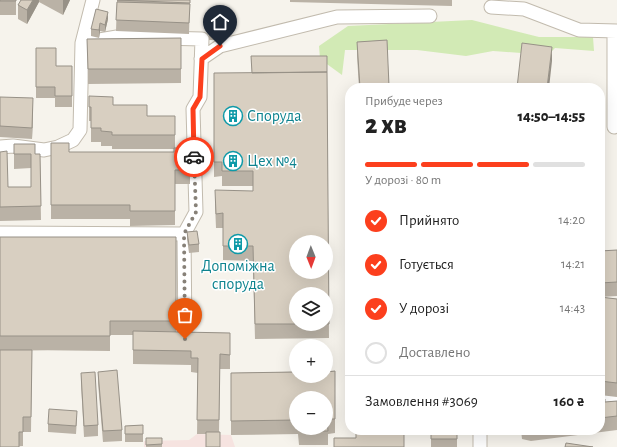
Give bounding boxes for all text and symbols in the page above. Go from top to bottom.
pin [203,5,237,46]
icon: home [209,11,231,33]
text: Прибуде через [365,95,443,108]
building icon: Споруда [222,105,244,127]
place label: Споруда [247,108,302,125]
text: 14:50–14:55 [517,109,585,124]
text: 2 хв [365,112,407,138]
courier [174,137,214,177]
icon: car [183,146,205,168]
building icon: Цех №4 [222,150,244,172]
place label: Цех №4 [247,153,297,169]
text: У дорозі · 80 m [365,174,441,187]
icon: check [365,210,387,232]
text: Прийнято [399,213,459,228]
text: 14:20 [559,214,585,227]
building icon: Допоміжна споруда [227,233,249,255]
north arrow [289,235,333,279]
map controls [289,235,333,435]
icon: check [365,254,387,276]
text: Готується [399,257,454,272]
place label: Допоміжна споруда [201,258,275,293]
text: 14:21 [561,258,585,271]
button: layers [289,287,333,331]
pin [168,298,202,339]
icon: check [365,298,387,320]
text: У дорозі [399,301,449,316]
text: 14:43 [560,302,585,315]
icon: bag [174,304,196,326]
button: + [289,339,333,383]
text: Доставлено [399,345,470,360]
button: − [289,391,333,435]
text: Замовлення #3069 [365,394,478,409]
text: 160 ₴ [554,394,585,409]

